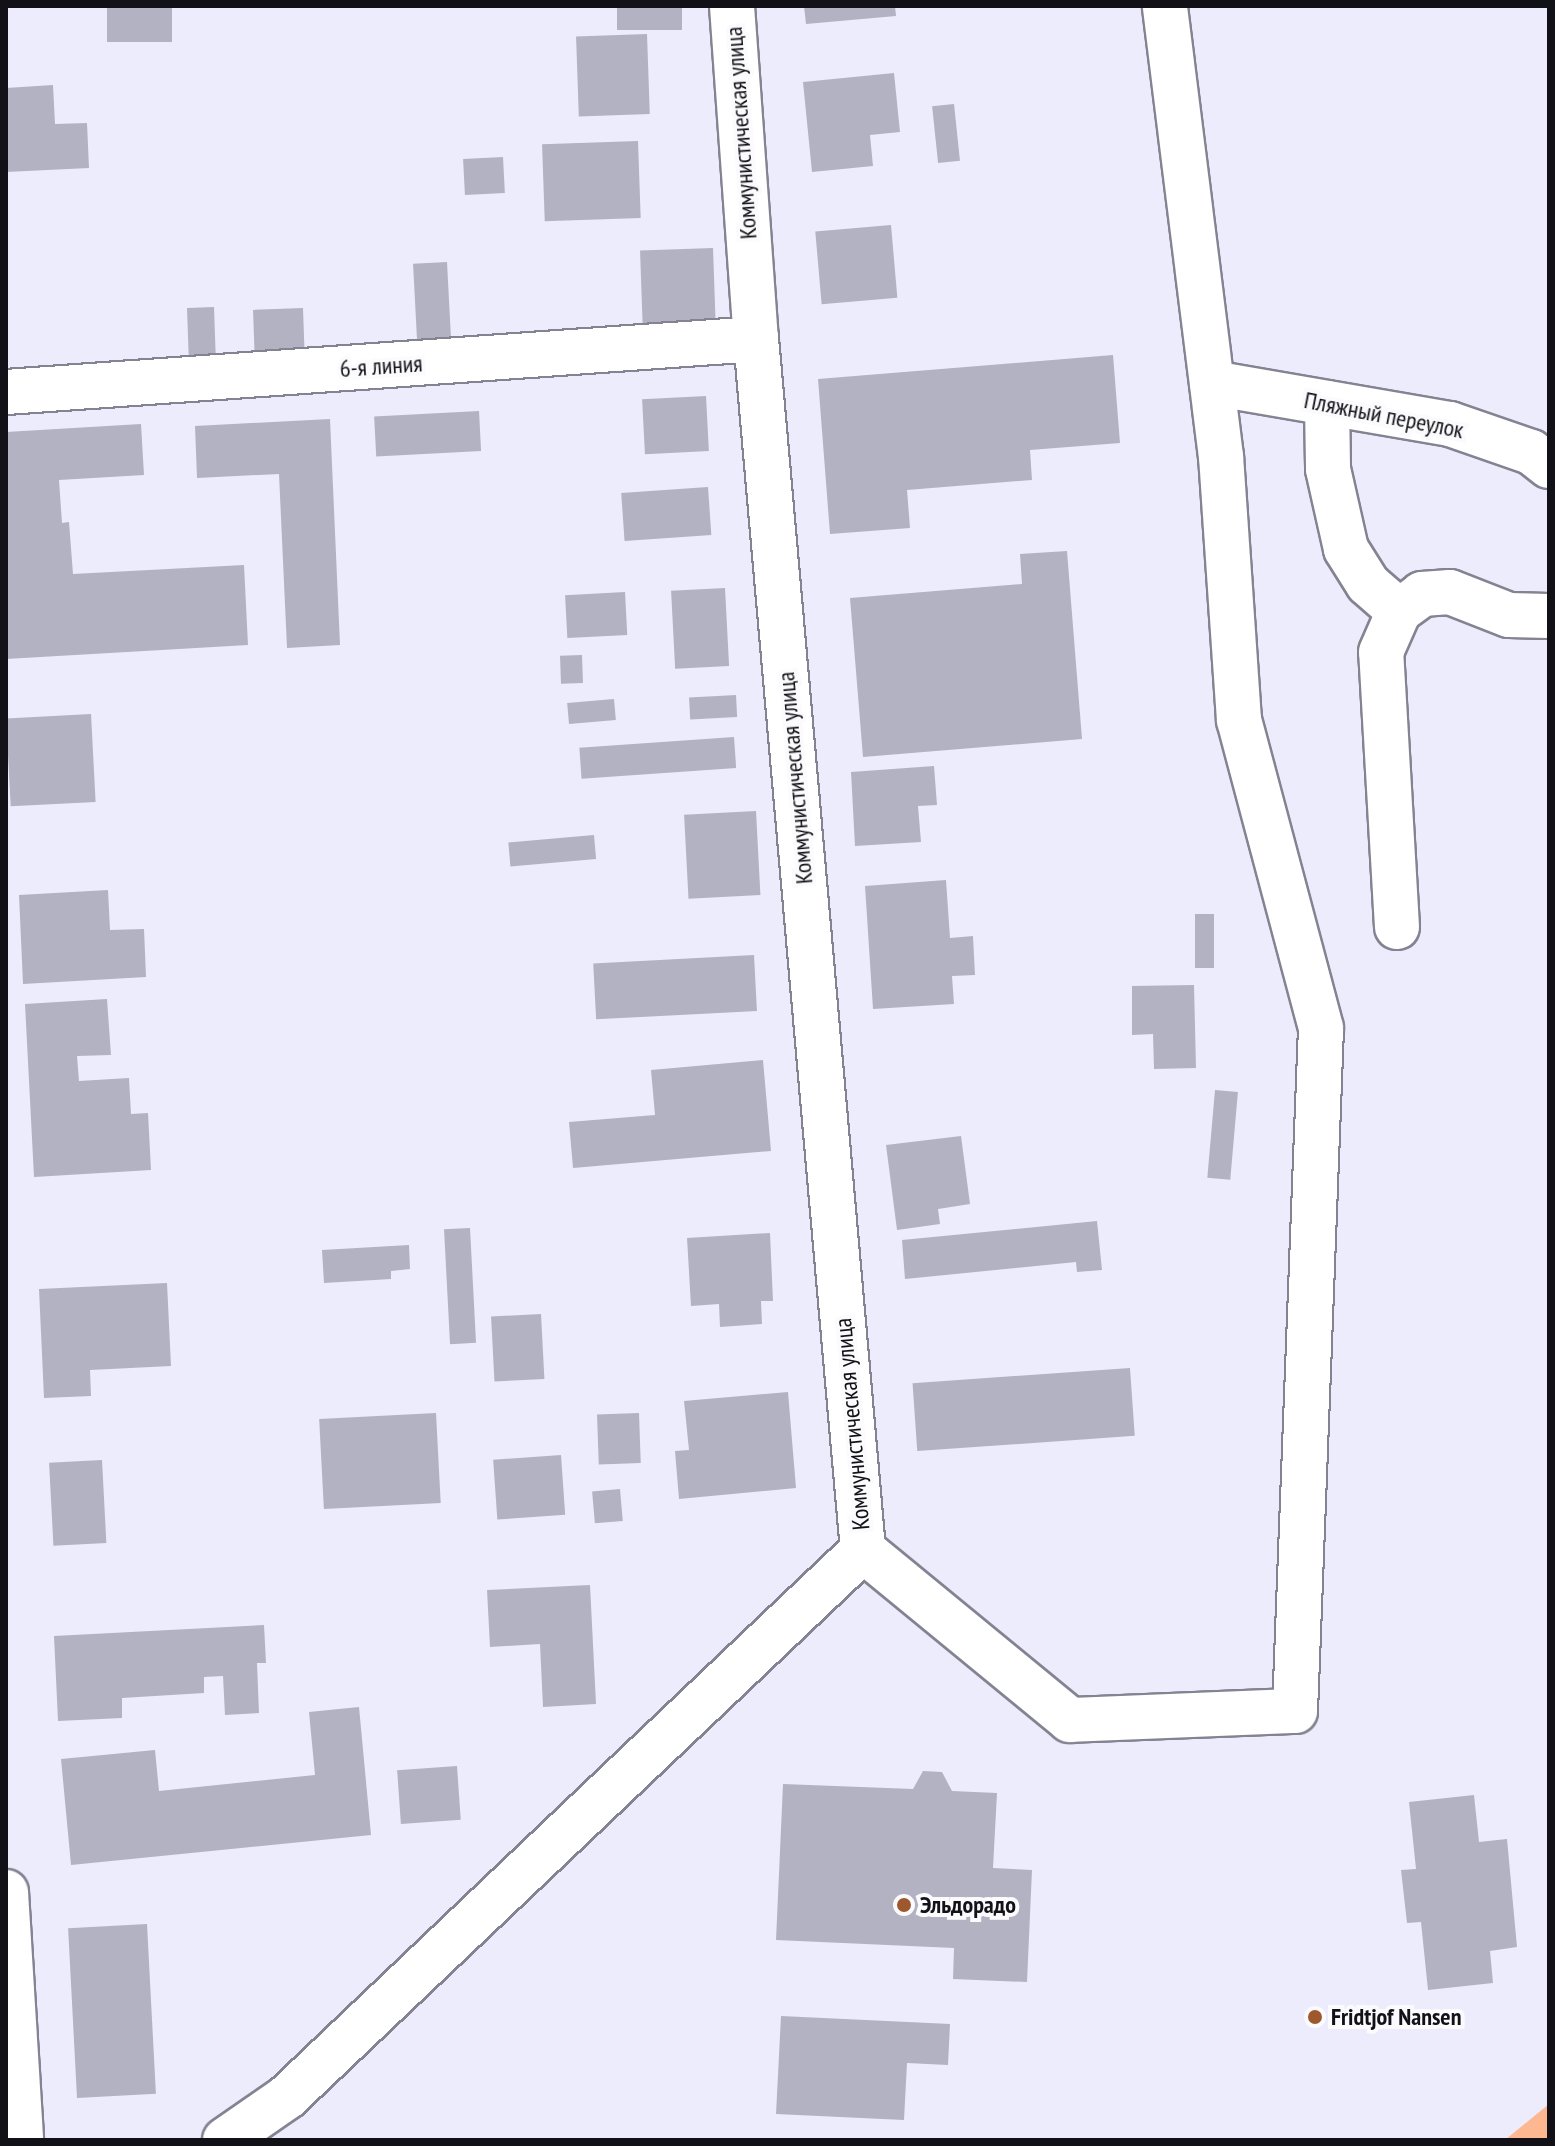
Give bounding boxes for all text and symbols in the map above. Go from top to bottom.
street label: Коммунистическая улица [719,26,763,240]
street label: 6-я линия [339,349,423,383]
street label: Пляжный переулок [1302,385,1466,445]
street label: Коммунистическая улица [771,671,819,885]
street label: Коммунистическая улица [828,1317,876,1531]
place label: Эльдорадо [920,1891,1016,1919]
marker: Эльдорадо [895,1896,913,1914]
place label: Fridtjof Nansen [1331,2003,1461,2031]
marker: Fridtjof Nansen [1306,2008,1324,2026]

